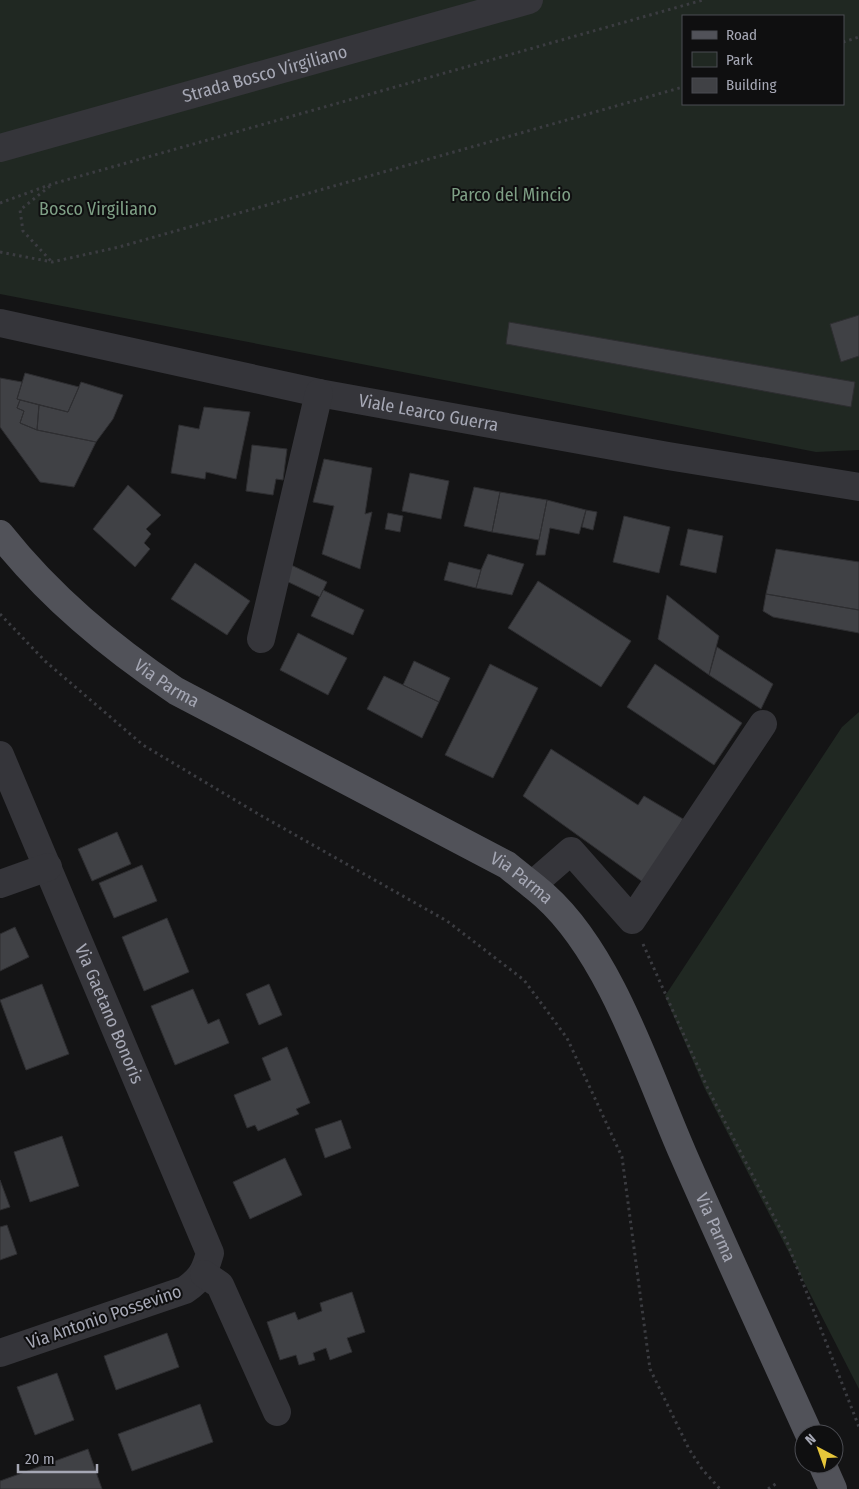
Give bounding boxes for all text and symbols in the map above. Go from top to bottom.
legend [682,15,844,105]
text: Road [726,26,757,44]
street label: Strada Bosco Virgiliano [180,40,350,107]
text: Park [726,51,753,69]
text: Building [726,76,777,94]
park label: Parco del Mincio [451,184,571,206]
park label: Bosco Virgiliano [39,198,157,220]
street label: Viale Learco Guerra [357,389,500,436]
street label: Via Parma [130,654,203,712]
street label: Via Parma [487,847,558,909]
street label: Via Gaetano Bonoris [70,941,148,1087]
street label: Via Parma [691,1190,741,1265]
street label: Via Antonio Possevino [24,1280,184,1354]
north arrow [794,1424,844,1474]
text: N [802,1430,820,1449]
scale bar [18,1442,96,1474]
text: 20 m [25,1450,55,1468]

